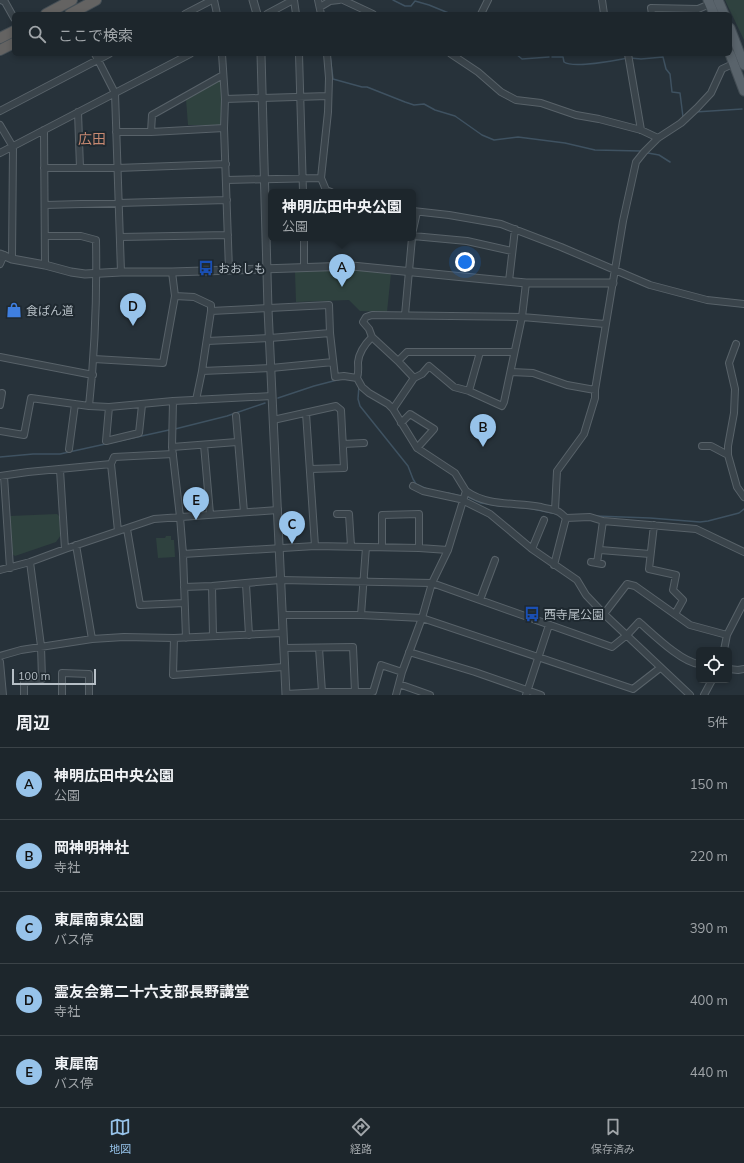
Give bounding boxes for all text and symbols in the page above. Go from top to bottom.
search box [12,12,732,56]
icon: search [26,23,48,45]
text: ここで検索 [58,26,133,45]
district label: 広田 [78,130,106,148]
popup [268,189,416,241]
text: 神明広田中央公園 [282,197,402,216]
text: 公園 [282,218,308,234]
your location [455,252,475,272]
pin: A [329,254,355,287]
bus stop icon: おおしも [197,259,215,277]
place label: おおしも [218,261,266,276]
pin: D [120,293,146,326]
shop icon: 食ぱん道 [5,301,23,319]
place label: 食ぱん道 [26,303,74,318]
pin: B [470,414,496,447]
pin: E [183,487,209,520]
pin: C [279,511,305,544]
bus stop icon: 西寺尾公園 [523,605,541,623]
place label: 西寺尾公園 [544,607,604,622]
map controls [696,647,732,683]
button: locate [696,647,732,683]
scale bar [12,667,96,686]
text: 100 m [18,669,50,683]
text: 周辺 [16,712,50,733]
text: 5件 [707,714,728,730]
text: 神明広田中央公園 [54,766,174,785]
text: A [24,776,34,792]
text: 150 m [690,776,728,792]
text: 公園 [54,787,80,803]
text: 岡神明神社 [54,838,129,857]
text: B [25,848,33,864]
text: 220 m [690,848,728,864]
text: 寺社 [54,859,80,875]
text: 東犀南東公園 [54,910,144,929]
text: C [25,920,33,936]
text: 390 m [690,920,728,936]
text: バス停 [54,931,93,947]
text: 霊友会第二十六支部長野講堂 [54,982,249,1001]
text: D [24,992,34,1008]
text: 400 m [690,992,728,1008]
text: 寺社 [54,1003,80,1019]
text: 東犀南 [54,1054,99,1073]
text: E [25,1064,33,1080]
text: 440 m [690,1064,728,1080]
text: バス停 [54,1075,93,1091]
tab: 地図 [109,1116,131,1156]
tab: 経路 [350,1116,372,1156]
tab: 保存済み [591,1116,635,1156]

